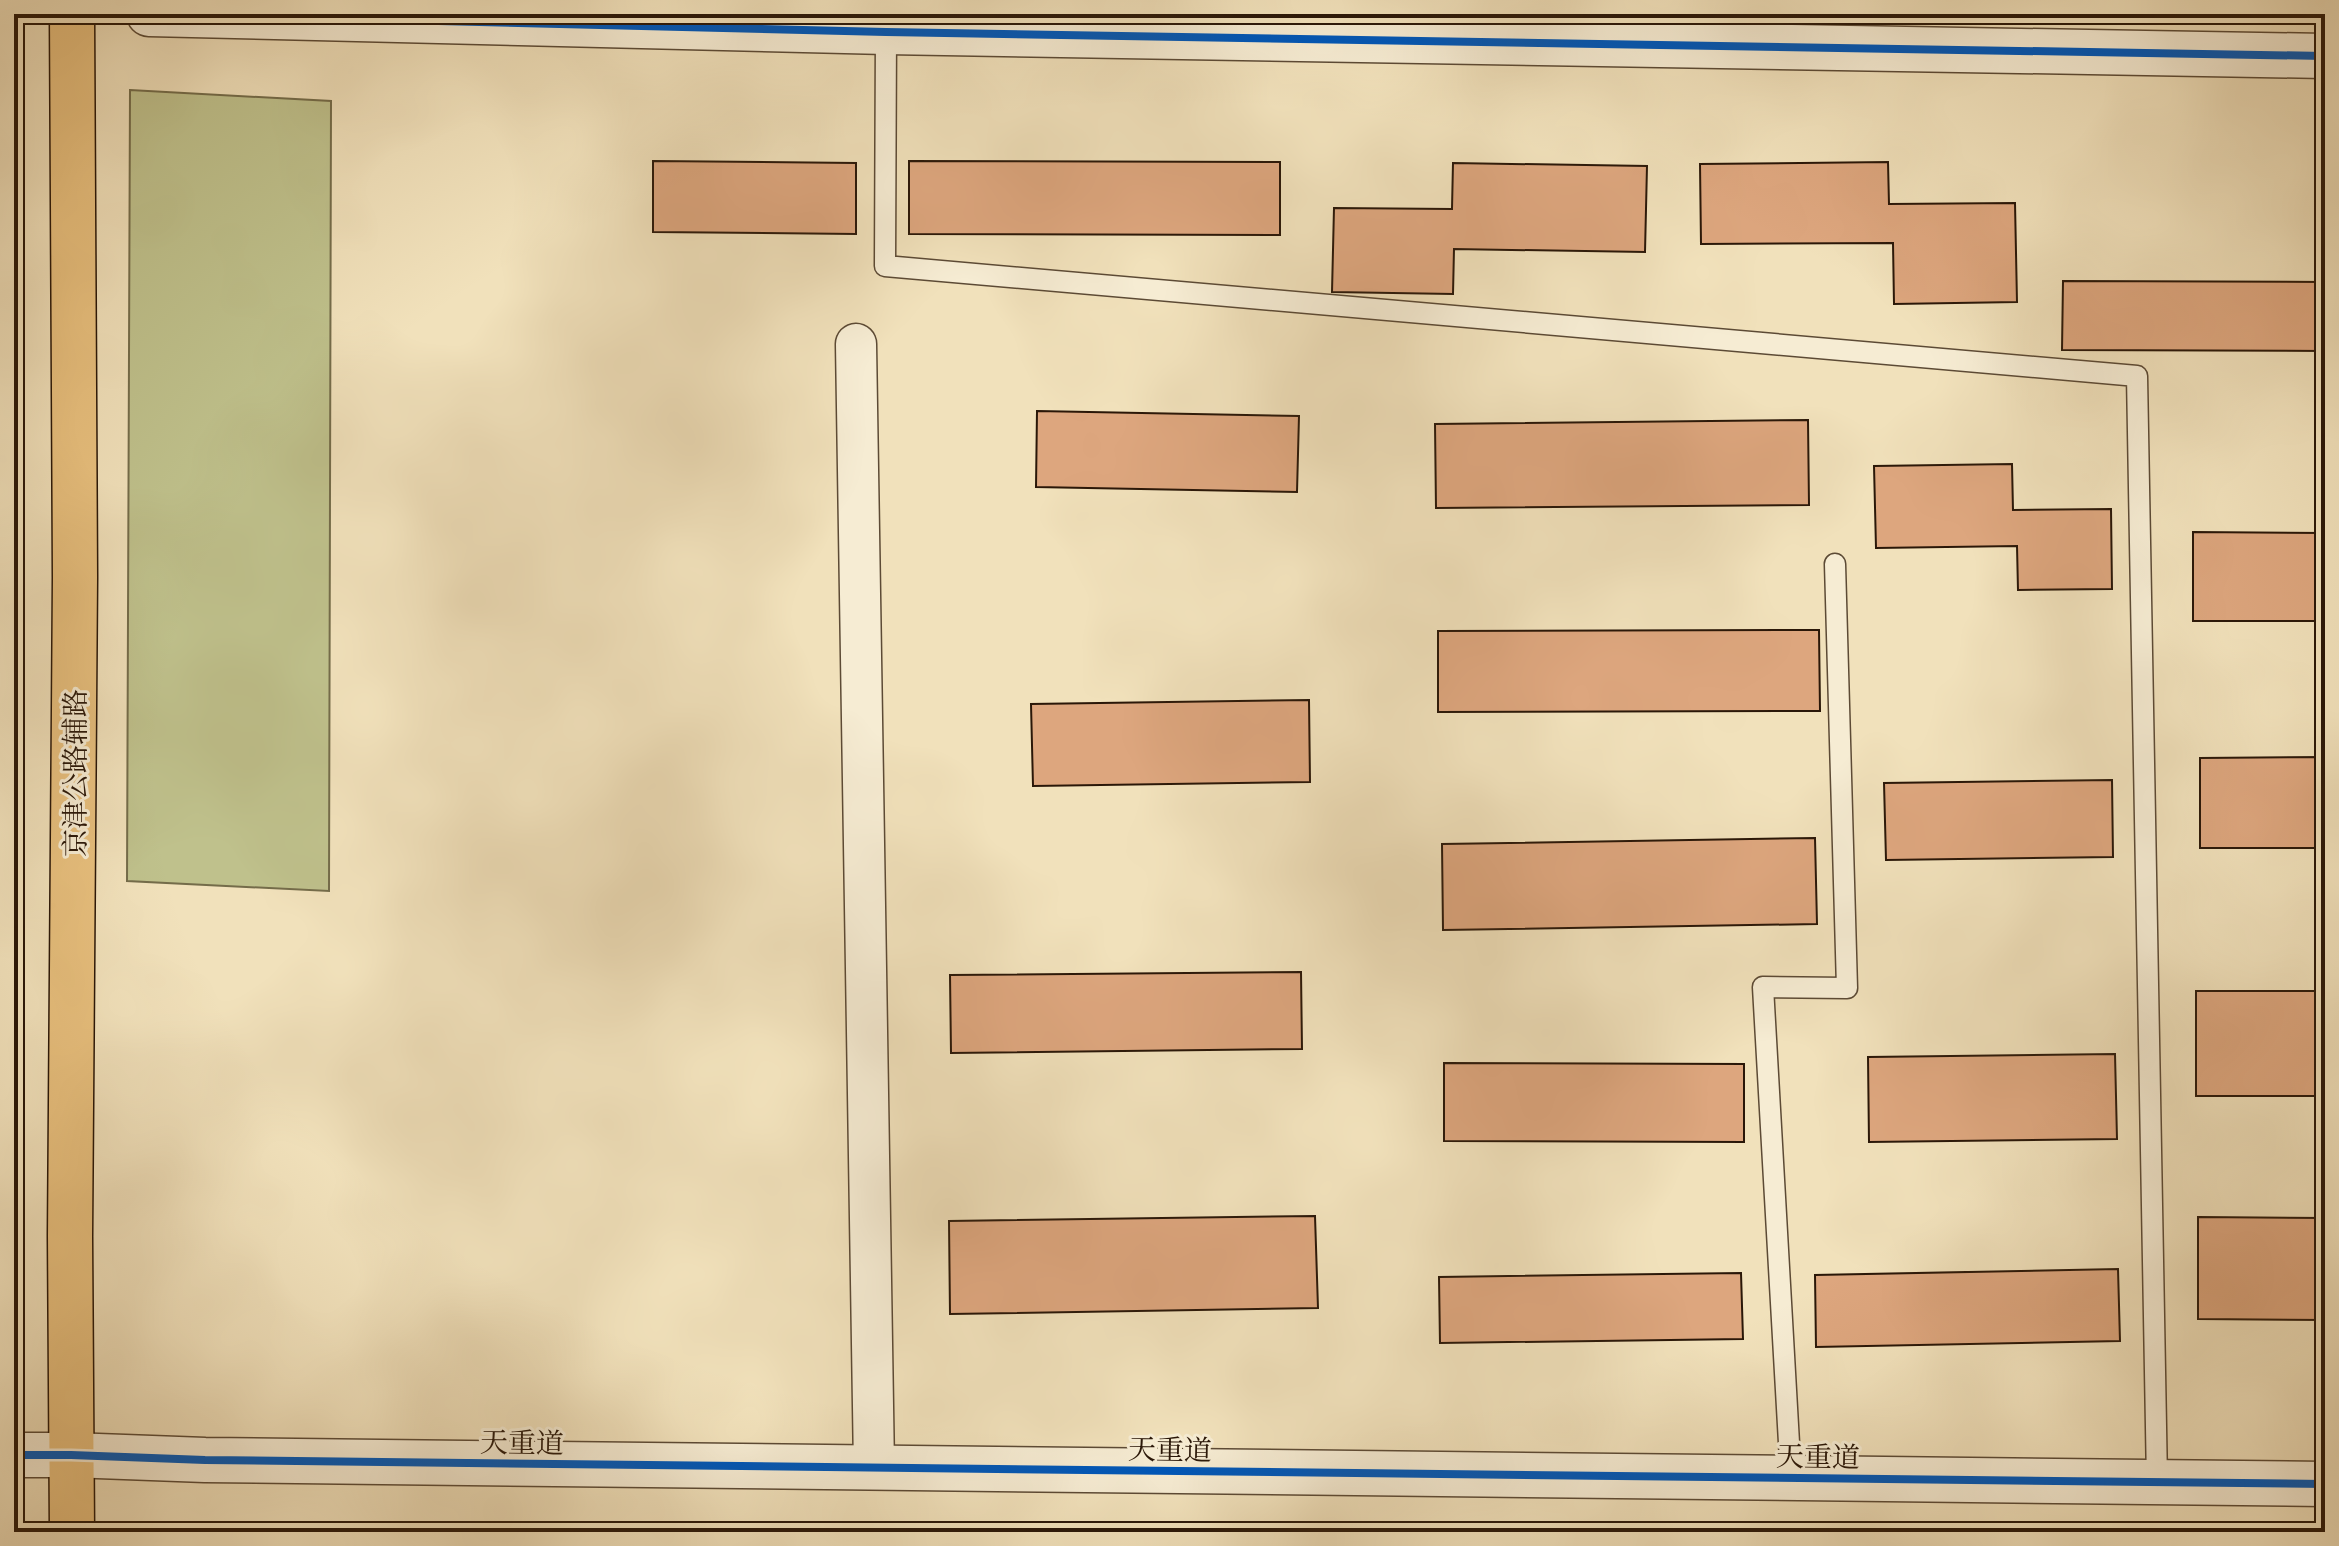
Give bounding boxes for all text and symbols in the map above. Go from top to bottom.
street label: 京津公路辅路 [54,689,95,857]
street label: 天重道 [480,1421,564,1463]
street label: 天重道 [1128,1428,1212,1470]
street label: 天重道 [1776,1435,1860,1477]

